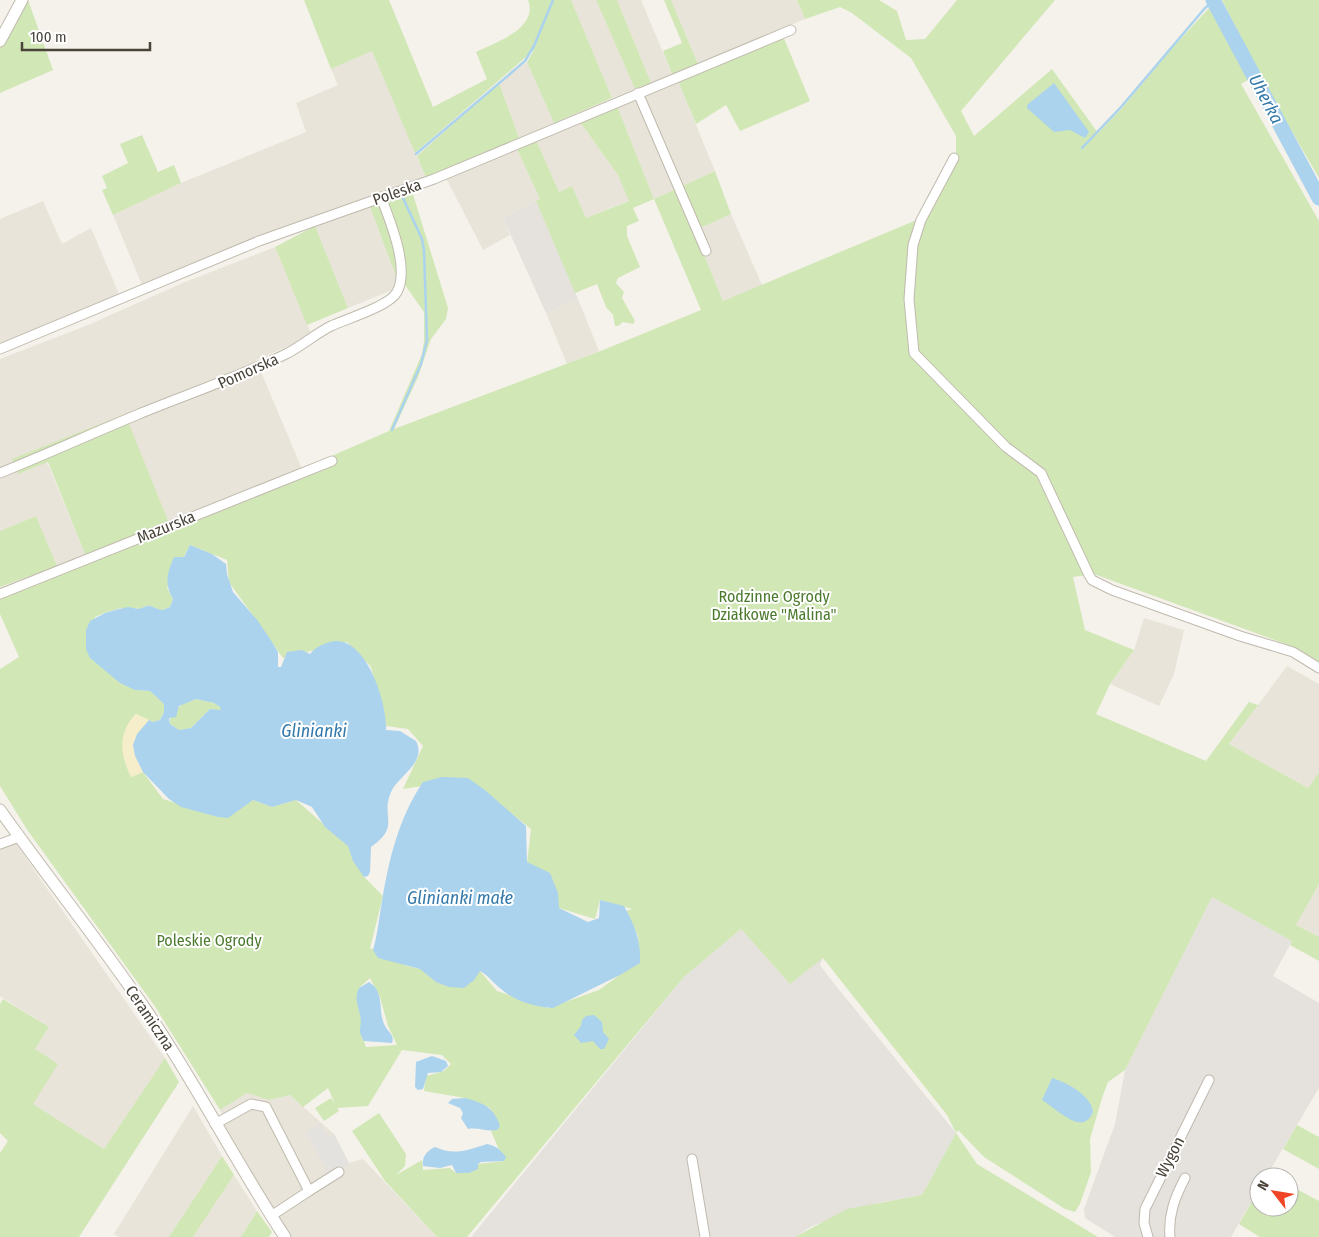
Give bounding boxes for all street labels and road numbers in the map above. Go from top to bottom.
street label: Poleska [370,175,424,209]
street label: Pomorska [215,349,281,393]
street label: Mazurska [134,507,198,547]
street label: Ceramiczna [121,982,179,1054]
street label: Wygon [1152,1133,1188,1181]

